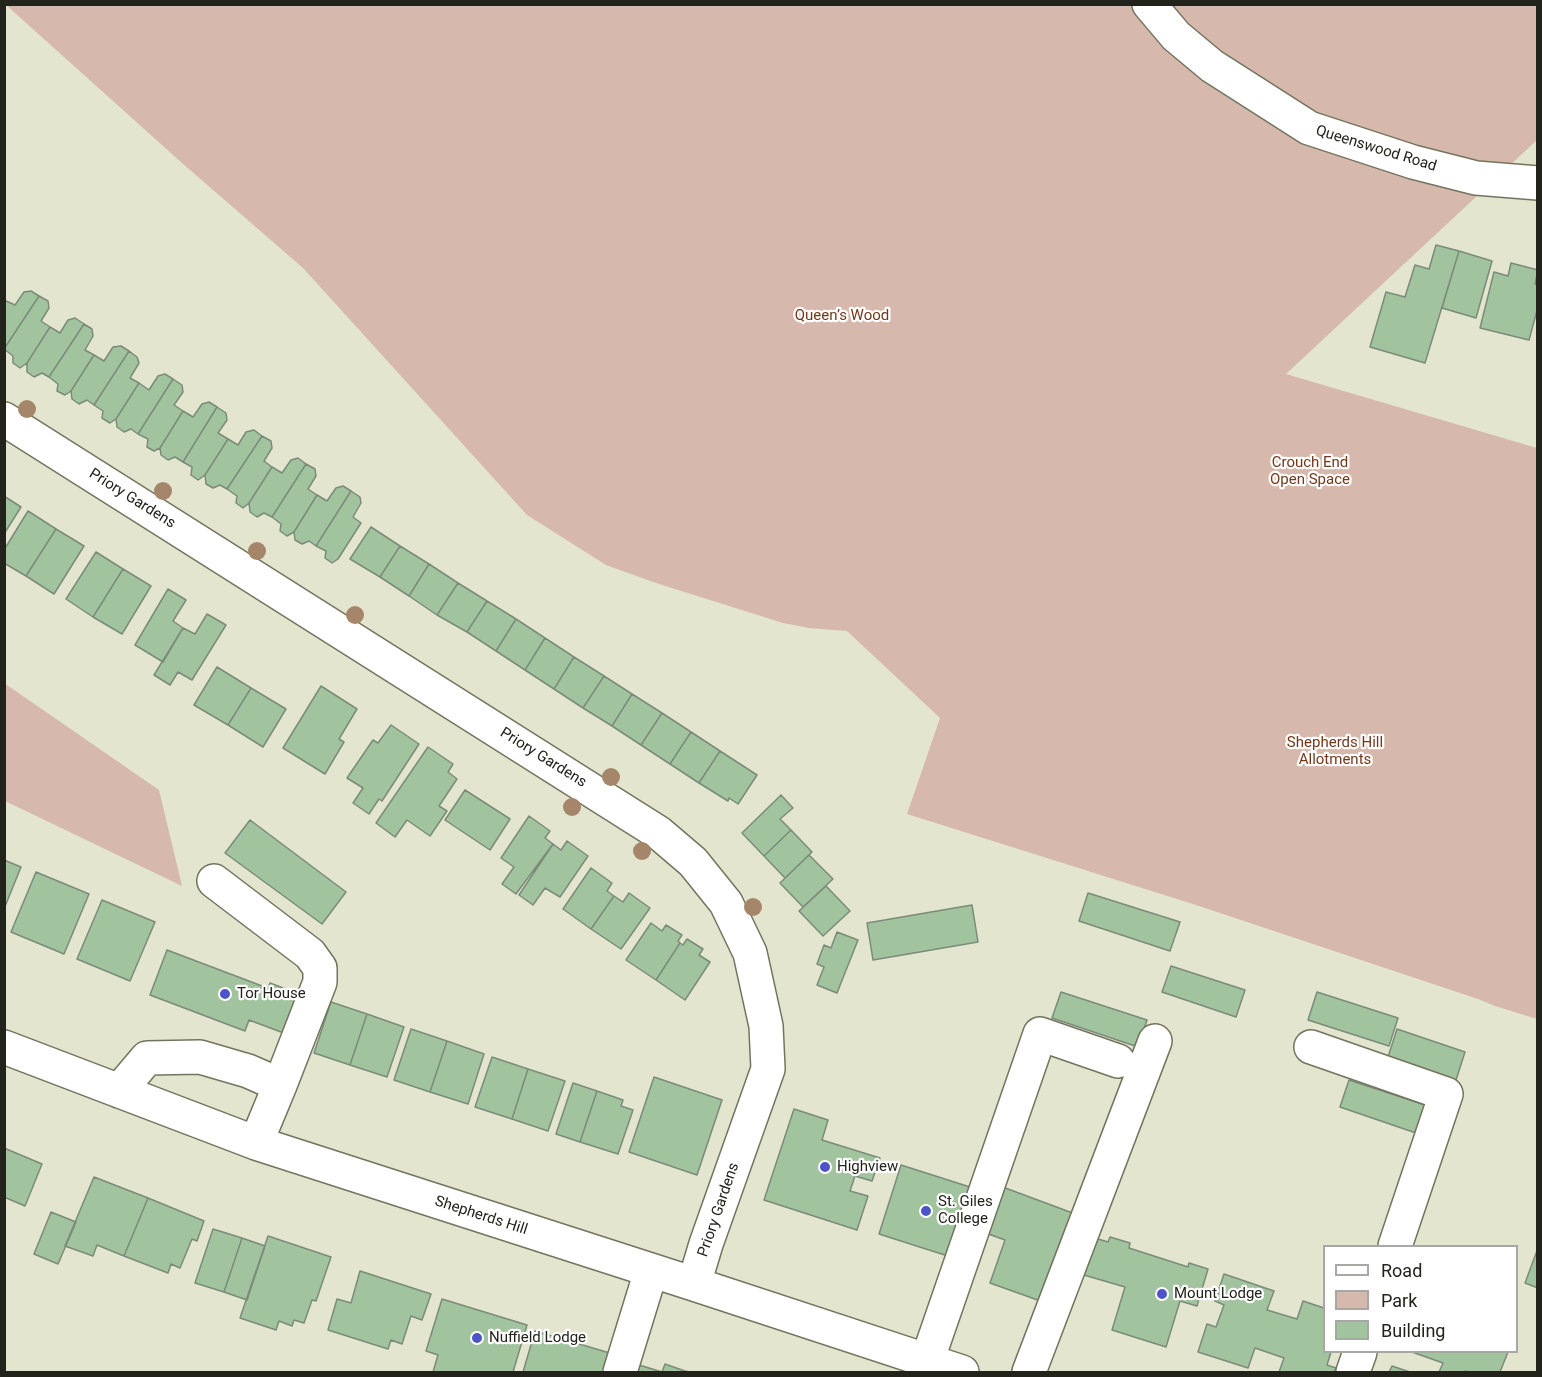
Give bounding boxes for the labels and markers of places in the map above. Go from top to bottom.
place label: Tor House [237,985,306,1003]
marker: Tor House [218,987,232,1001]
place label: Highview [837,1158,898,1176]
marker: Highview [818,1160,832,1174]
place label: St. Giles College [938,1193,993,1228]
marker: St. Giles College [919,1204,933,1218]
place label: Mount Lodge [1174,1285,1262,1303]
marker: Mount Lodge [1155,1287,1169,1301]
place label: Nuffield Lodge [489,1329,586,1347]
marker: Nuffield Lodge [470,1331,484,1345]

